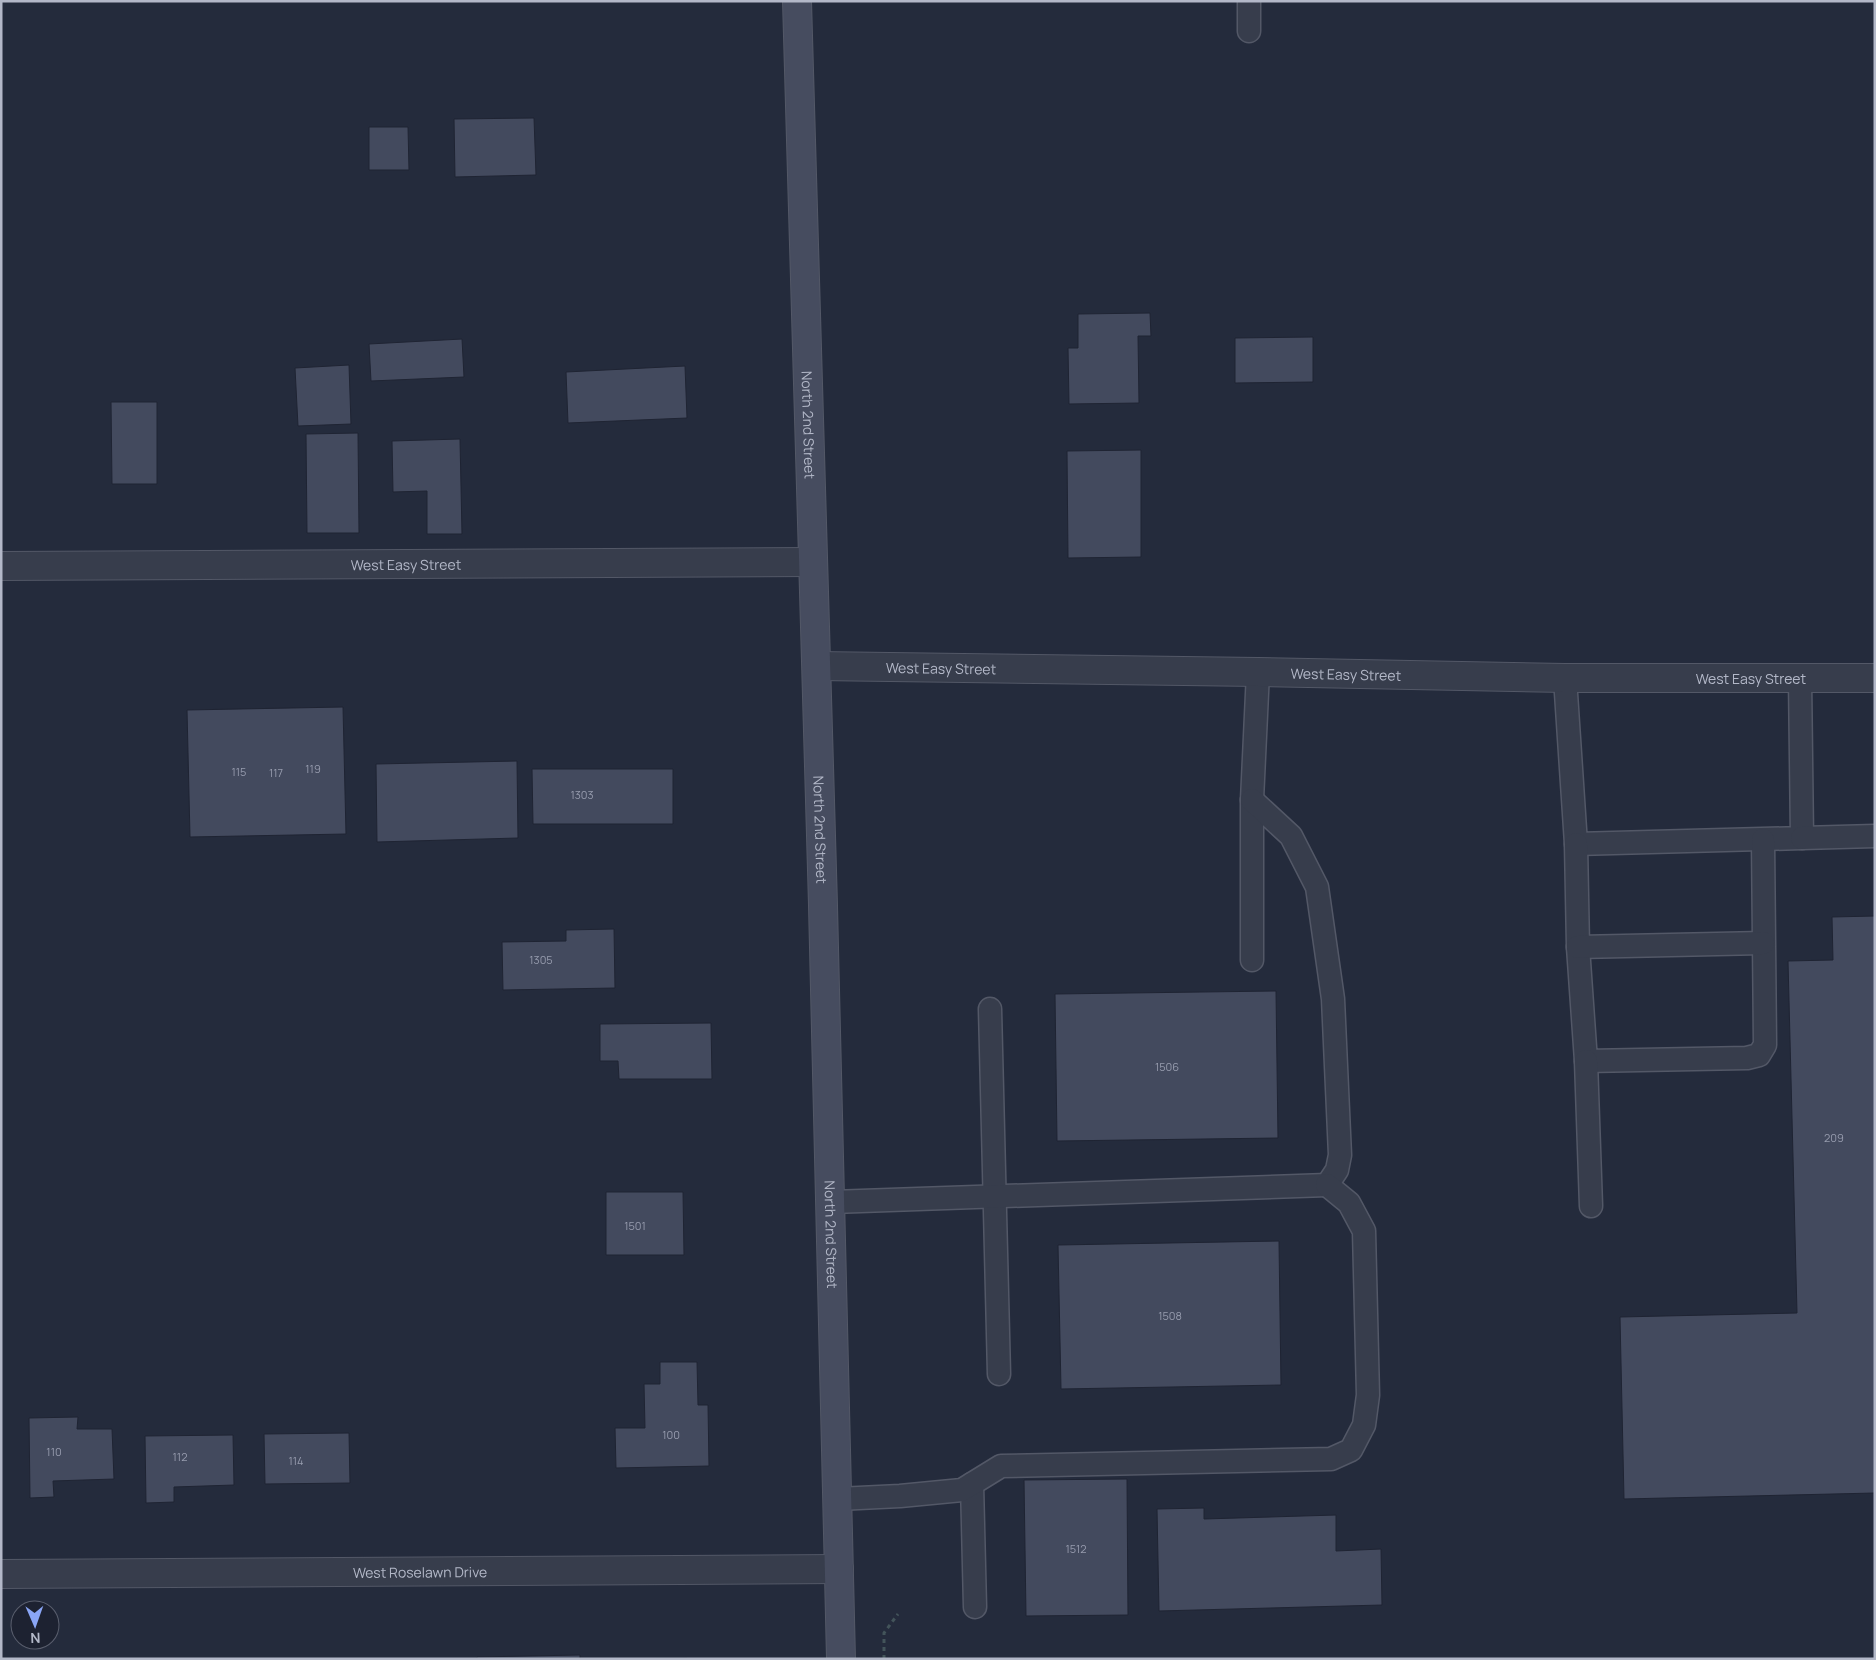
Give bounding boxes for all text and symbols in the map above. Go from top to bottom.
street label: North 2nd Street [798,371,820,480]
street label: West Easy Street [351,554,462,574]
street label: West Easy Street [886,657,997,678]
street label: West Easy Street [1291,663,1402,684]
street label: West Easy Street [1696,669,1807,688]
house number: 119 [305,761,321,776]
house number: 115 [232,764,246,779]
house number: 117 [269,765,283,780]
street label: North 2nd Street [810,775,832,884]
house number: 1303 [570,787,594,802]
house number: 1305 [529,952,553,967]
house number: 1506 [1155,1059,1179,1074]
house number: 209 [1824,1130,1844,1145]
street label: North 2nd Street [821,1180,843,1289]
house number: 1501 [624,1218,646,1233]
house number: 1508 [1158,1308,1182,1323]
house number: 100 [662,1427,680,1442]
house number: 110 [46,1444,62,1459]
house number: 112 [173,1449,187,1464]
house number: 114 [288,1453,304,1468]
house number: 1512 [1065,1541,1087,1556]
street label: West Roselawn Drive [353,1562,487,1581]
north arrow [10,1600,60,1650]
text: N [30,1629,41,1648]

